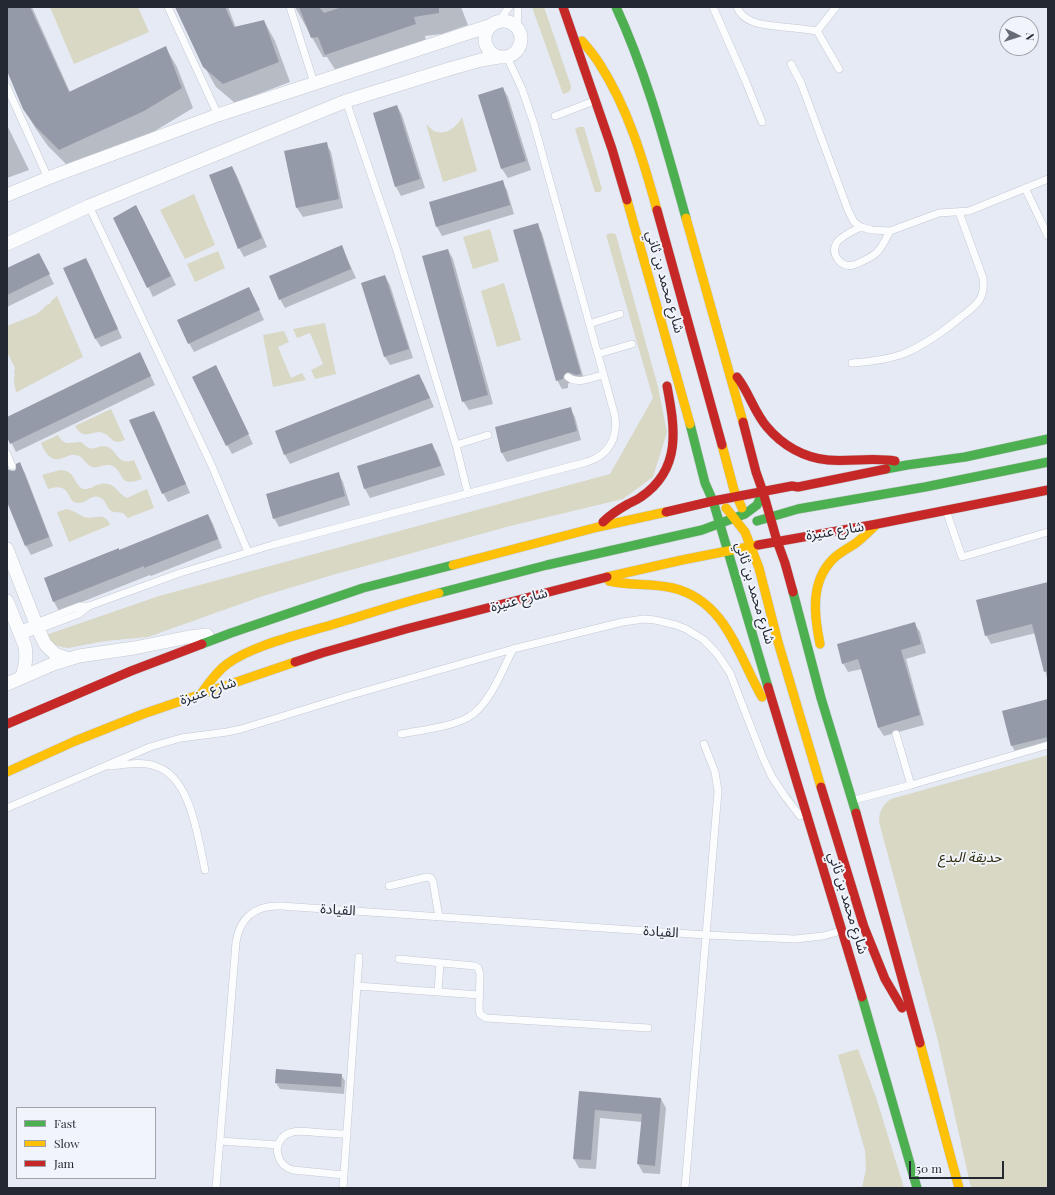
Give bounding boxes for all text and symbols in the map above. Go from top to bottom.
north arrow [999,16,1039,56]
text: N [1023,32,1038,41]
street label: شارع محمد بن ثاني [642,229,688,335]
street label: شارع عنيزة [805,518,865,544]
street label: شارع محمد بن ثاني [731,540,779,646]
street label: شارع عنيزة [489,584,549,616]
street label: شارع عنيزة [178,674,238,708]
street label: شارع محمد بن ثاني [824,850,872,956]
park label: حديقة البدع [938,850,1002,866]
street label: القيادة [320,900,356,920]
street label: القيادة [643,922,679,942]
legend [16,1107,156,1179]
text: Fast [54,1115,76,1131]
text: Slow [54,1135,80,1151]
scale bar [911,1153,1006,1179]
text: Jam [54,1155,74,1171]
text: 50 m [916,1160,942,1176]

